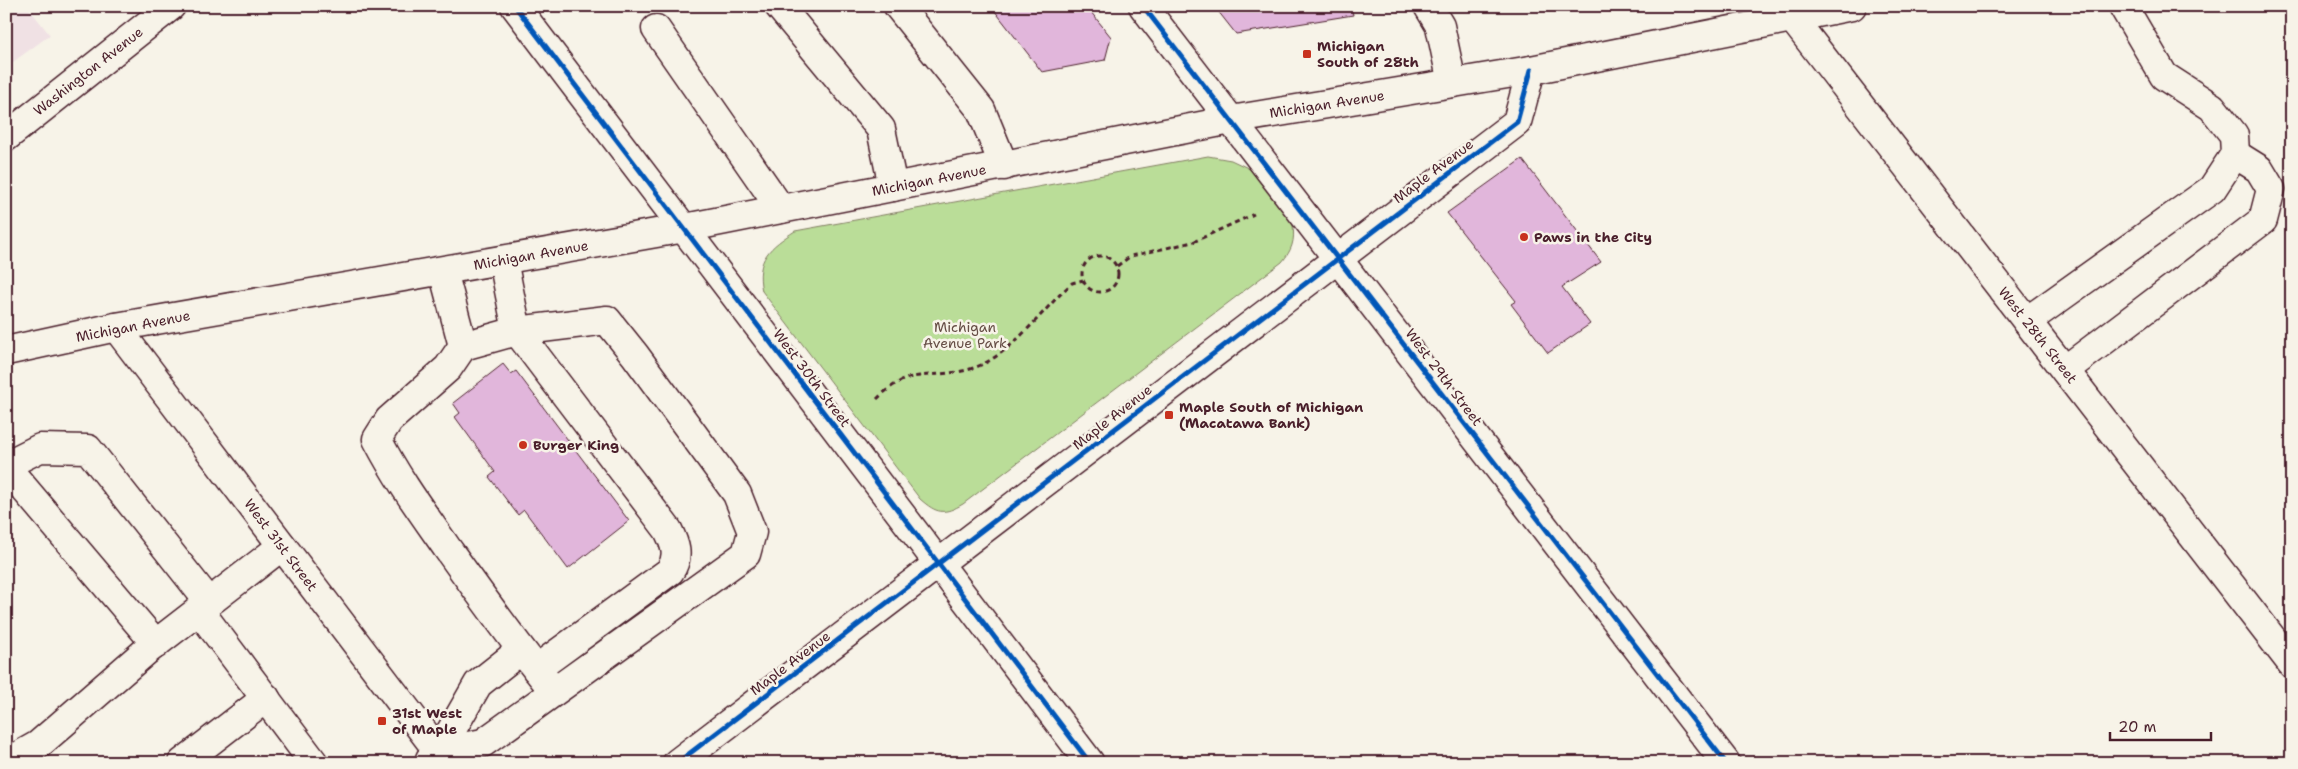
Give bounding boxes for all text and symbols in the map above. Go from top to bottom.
street label: Washington Avenue [30,23,147,119]
place label: Michigan South of 28th [1317,37,1419,71]
marker: Michigan South of 28th [1301,48,1313,60]
street label: Michigan Avenue [1268,86,1386,122]
street label: Maple Avenue [1389,135,1477,207]
street label: Michigan Avenue [870,160,988,200]
place label: Paws in the City [1534,228,1652,246]
marker: Paws in the City [1518,231,1530,243]
street label: Michigan Avenue [472,236,590,274]
street label: West 28th Street [1995,283,2081,387]
street label: Michigan Avenue [74,306,192,346]
park label: Michigan Avenue Park [923,318,1007,352]
street label: West 30th Street [769,325,855,431]
street label: West 29th Street [1401,325,1487,429]
street label: Maple Avenue [1069,380,1155,454]
place label: Maple South of Michigan (Macatawa Bank) [1179,398,1363,432]
marker: Maple South of Michigan (Macatawa Bank) [1163,409,1175,421]
place label: Burger King [533,436,619,454]
marker: Burger King [517,439,529,451]
street label: West 31st Street [240,495,322,595]
street label: Maple Avenue [746,627,834,699]
place label: 31st West of Maple [392,704,462,738]
scale bar [2110,709,2212,741]
marker: 31st West of Maple [376,715,388,727]
text: 20 m [2118,717,2157,737]

